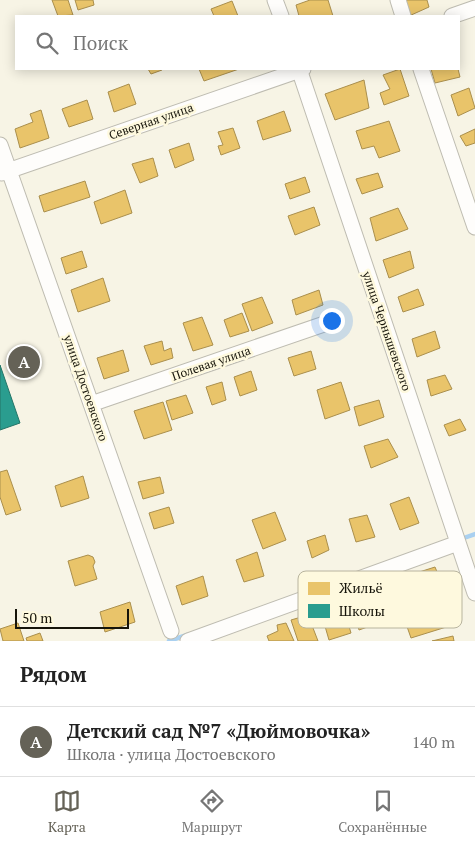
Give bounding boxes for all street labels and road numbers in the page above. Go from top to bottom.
street label: Северная улица [107,100,195,142]
street label: улица Чернышевского [359,268,415,393]
street label: улица Достоевского [60,332,111,443]
street label: Полевая улица [170,343,252,383]

